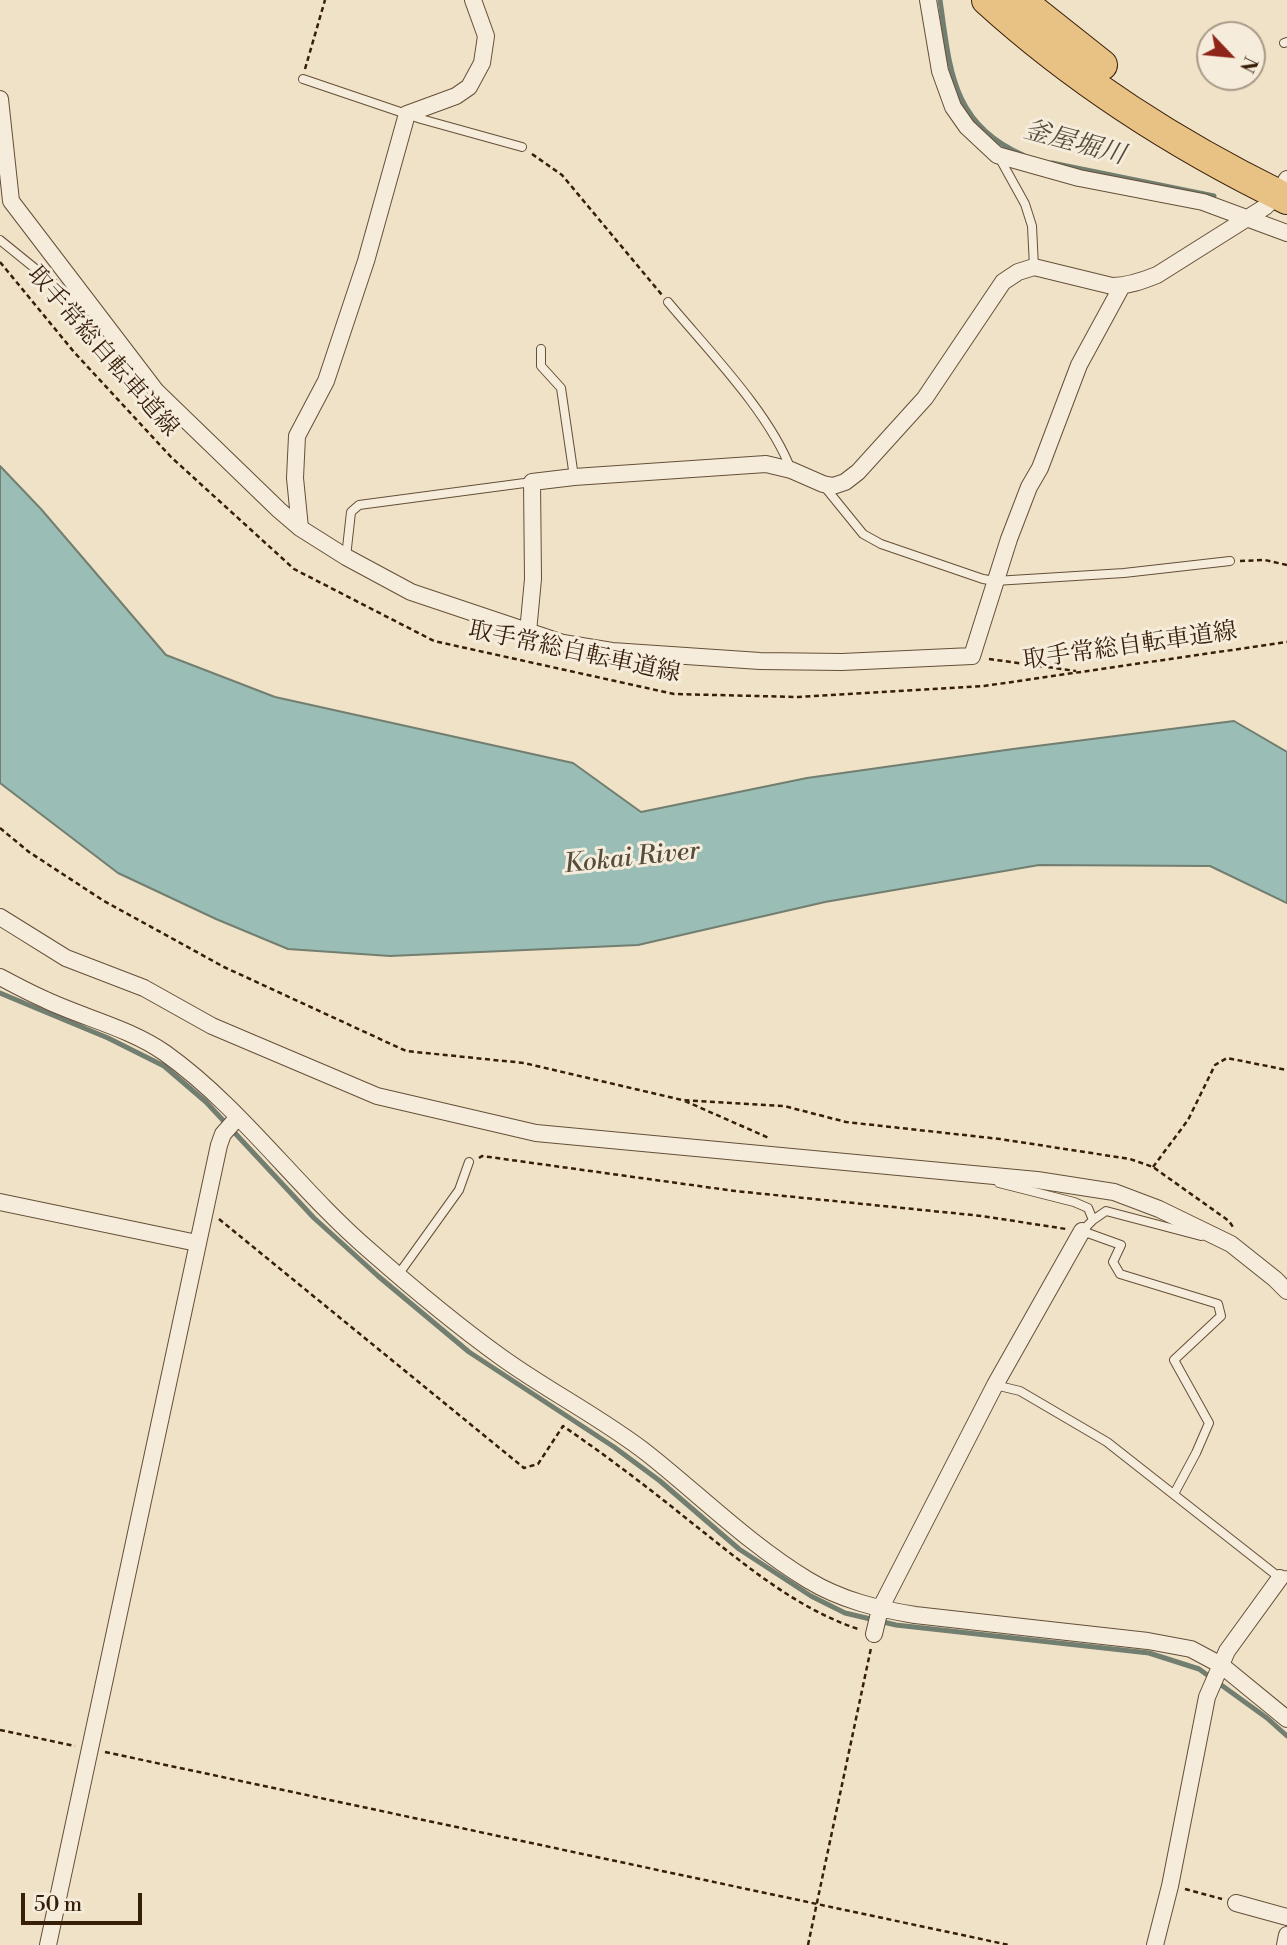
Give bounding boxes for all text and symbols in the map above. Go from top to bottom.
north arrow [1196,21,1266,91]
text: N [1234,52,1262,76]
water label: 釜屋堀川 [1020,115,1128,173]
street label: 取手常総自転車道線 [20,261,184,443]
street label: 取手常総自転車道線 [465,616,683,690]
street label: 取手常総自転車道線 [1021,618,1239,676]
water label: Kokai River [562,836,702,882]
scale bar [24,1878,145,1922]
text: 50 m [34,1892,82,1918]

